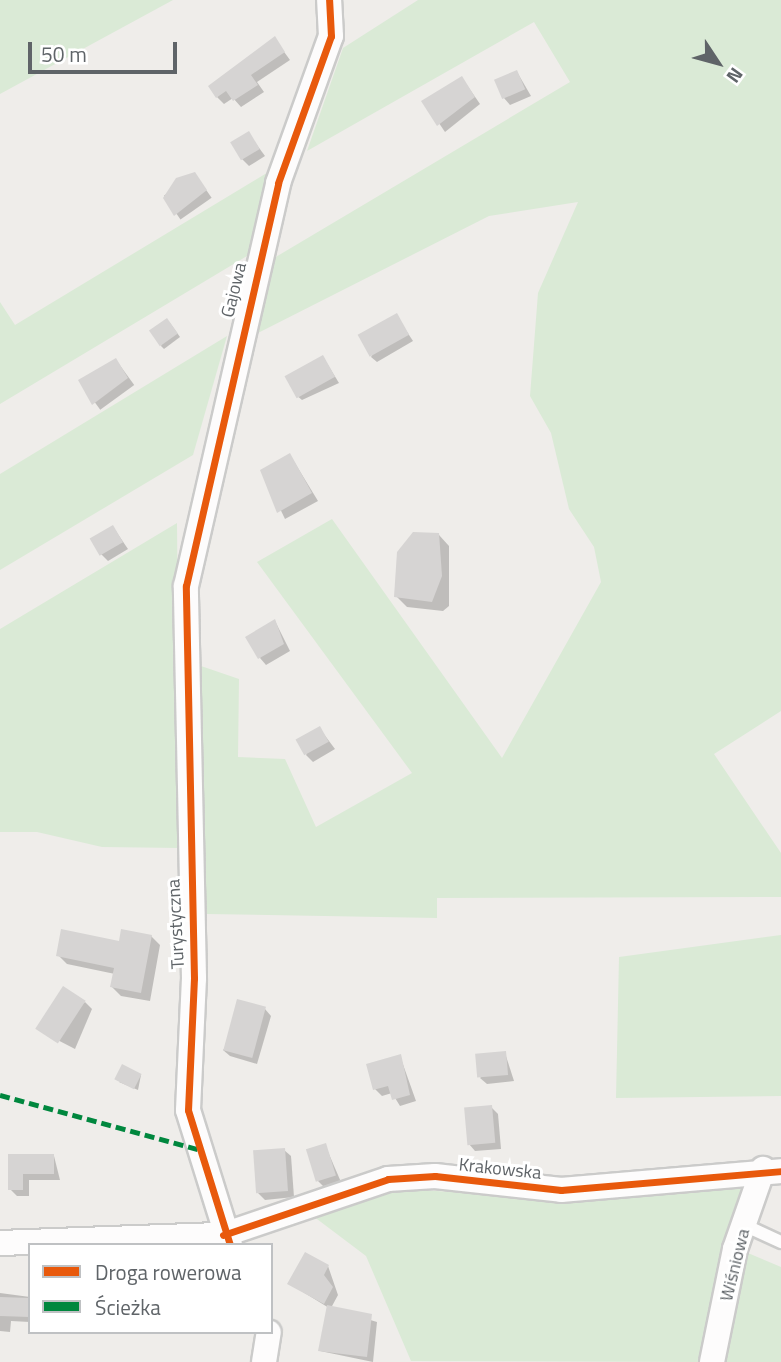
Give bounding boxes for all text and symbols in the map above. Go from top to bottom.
scale bar [32,28,180,72]
north arrow [683,28,753,98]
text: 50 m [41,38,87,70]
text: N [720,62,751,89]
street label: Gajowa [217,260,251,320]
street label: Turystyczna [163,878,189,970]
street label: Krakowska [458,1154,542,1184]
street label: Wiśniowa [716,1227,754,1303]
legend [28,1243,273,1334]
text: Droga rowerowa [95,1256,242,1288]
text: Ścieżka [95,1291,161,1323]

